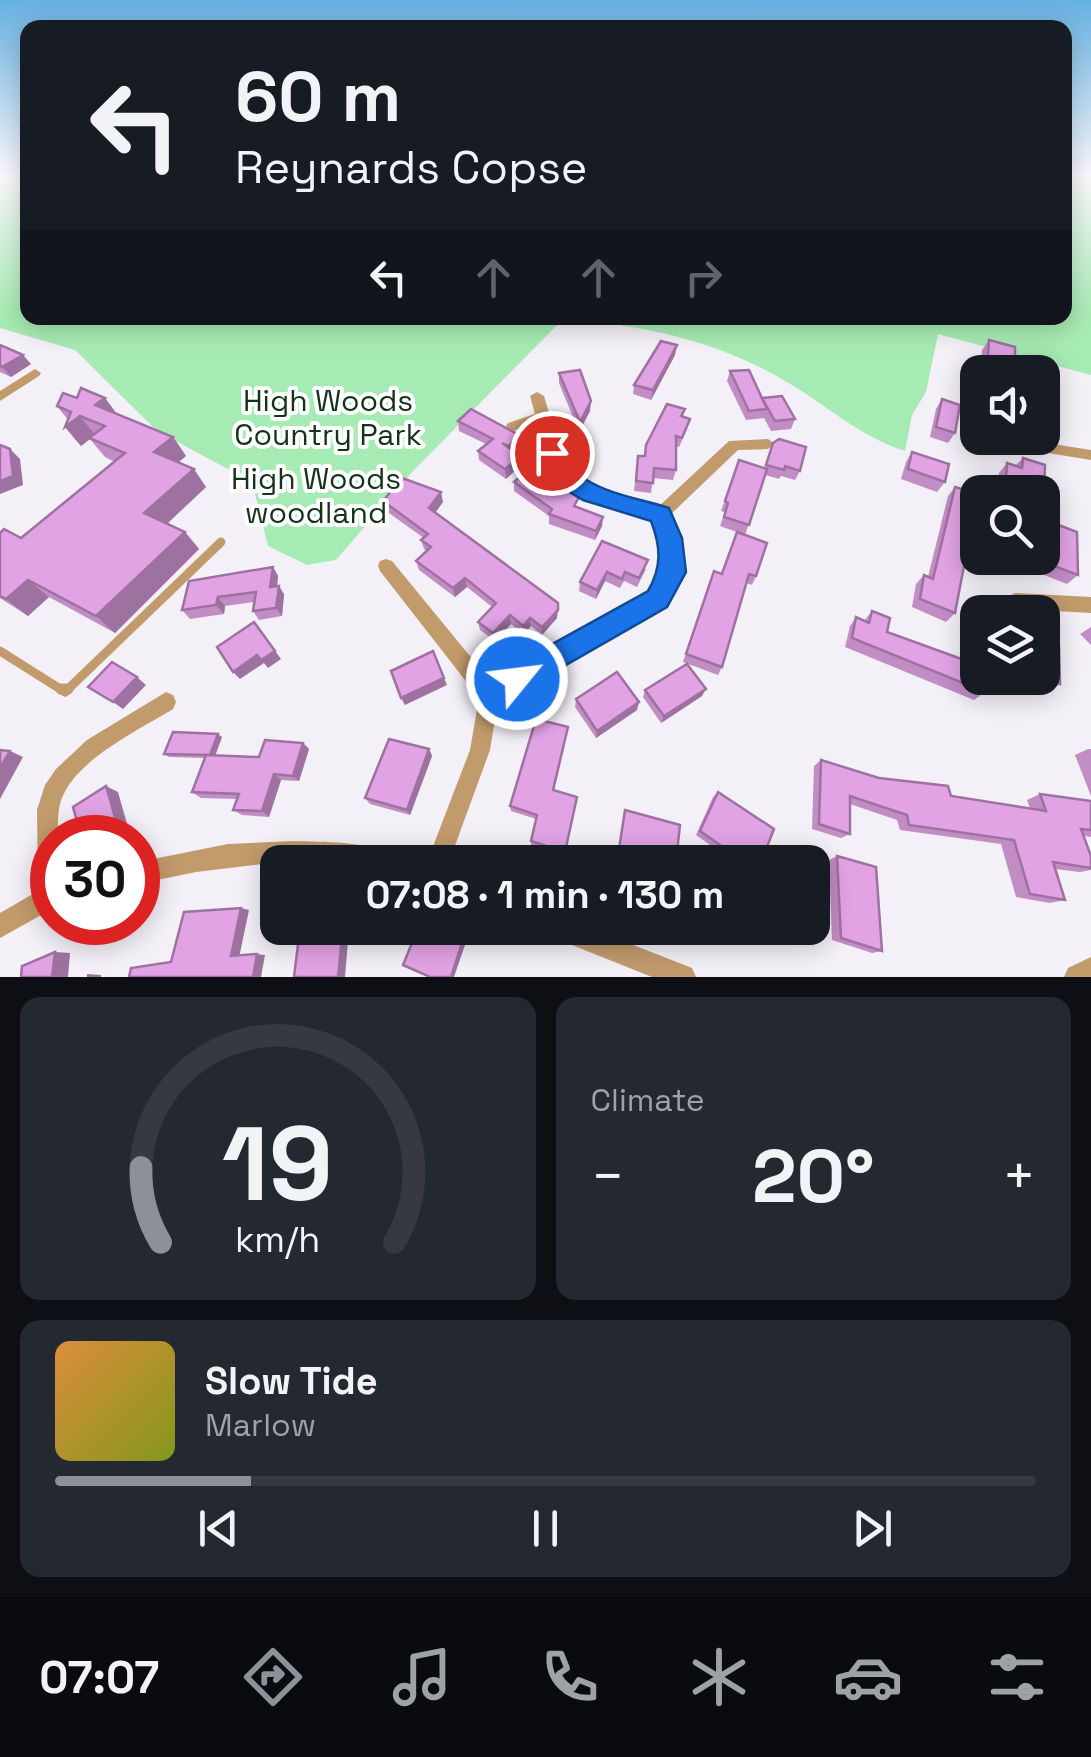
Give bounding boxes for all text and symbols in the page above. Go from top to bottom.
text: 60 m [235,52,401,141]
icon: left [70,60,200,190]
text: Reynards Copse [235,139,588,196]
icon: left [361,250,416,305]
icon: ahead [466,250,521,305]
icon: ahead [571,250,626,305]
icon: right [676,250,731,305]
map controls [960,355,1060,695]
button: sound [960,355,1060,455]
park label: High Woods Country Park [234,381,422,454]
pin [510,411,595,496]
icon: arrive [525,426,580,481]
park label: High Woods woodland [231,459,401,532]
button: search [960,475,1060,575]
button: layers [960,595,1060,695]
position arrow [465,627,569,731]
speed limit sign: 30 [30,815,160,945]
text: 07:08 · 1 min · 130 m [366,871,724,919]
text: Climate [591,1080,705,1120]
text: 19 [222,1098,333,1230]
text: 20° [752,1128,875,1224]
text: − [591,1141,625,1211]
text: + [1002,1141,1036,1211]
text: km/h [235,1217,320,1262]
text: Slow Tide [205,1357,378,1405]
text: Marlow [205,1405,316,1445]
icon: previous [191,1501,246,1556]
icon: pause [518,1501,573,1556]
icon: next [845,1501,900,1556]
icon: directions [238,1642,308,1712]
icon: music [387,1642,457,1712]
icon: phone [535,1642,605,1712]
icon: climate [684,1642,754,1712]
icon: car [833,1642,903,1712]
icon: filters [982,1642,1052,1712]
text: 07:07 [39,1649,159,1706]

